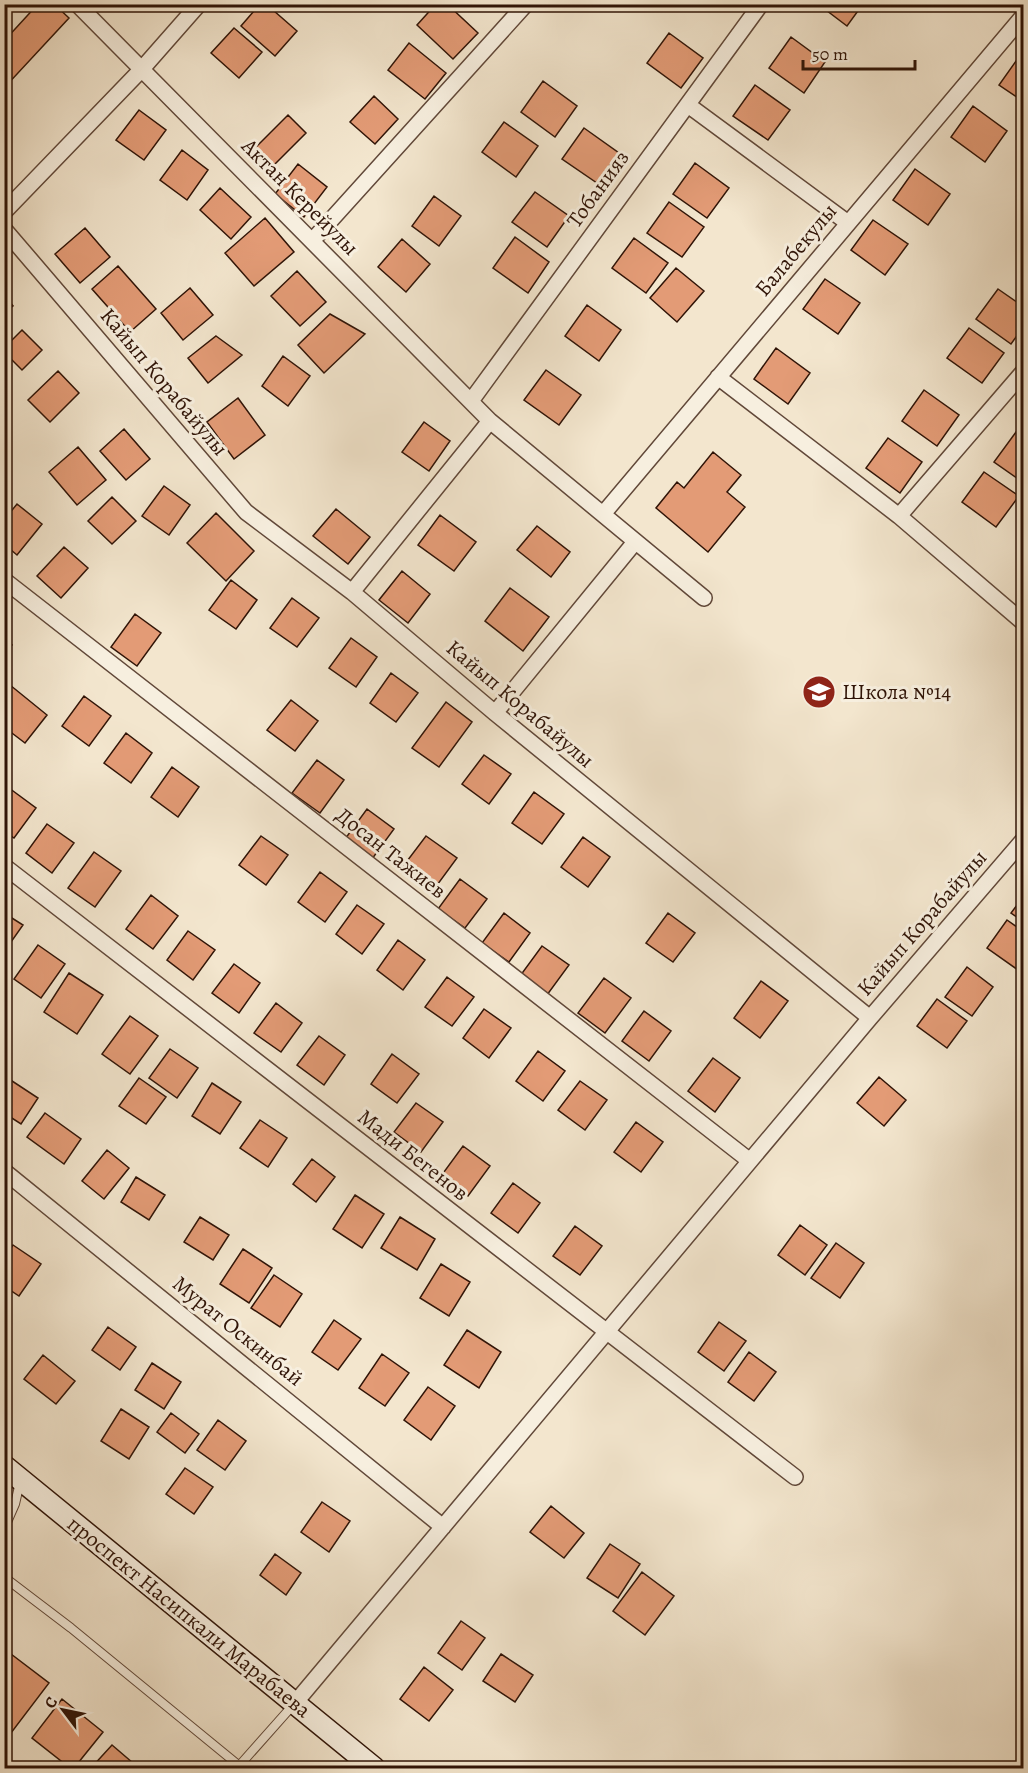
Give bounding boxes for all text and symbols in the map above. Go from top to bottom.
scale bar [803,33,916,71]
text: 50 m [812,42,848,66]
street label: Актан Керейулы [234,131,365,262]
street label: Тобанияз [560,144,636,234]
street label: Балабекулы [748,197,844,303]
street label: Кайып Корабайулы [93,302,235,462]
street label: Кайып Корабайулы [440,633,600,775]
school or university icon: Школа №14 [801,674,837,710]
place label: Школа №14 [842,677,951,707]
street label: Досан Тажиев [329,800,453,906]
street label: Кайып Корабайулы [850,843,994,1003]
street label: Мади Бегенов [351,1102,475,1208]
street label: Мурат Оскинбай [166,1269,310,1393]
street label: проспект Насипкали Марабаева [61,1509,318,1725]
north arrow [33,1680,93,1740]
text: С [39,1692,63,1713]

